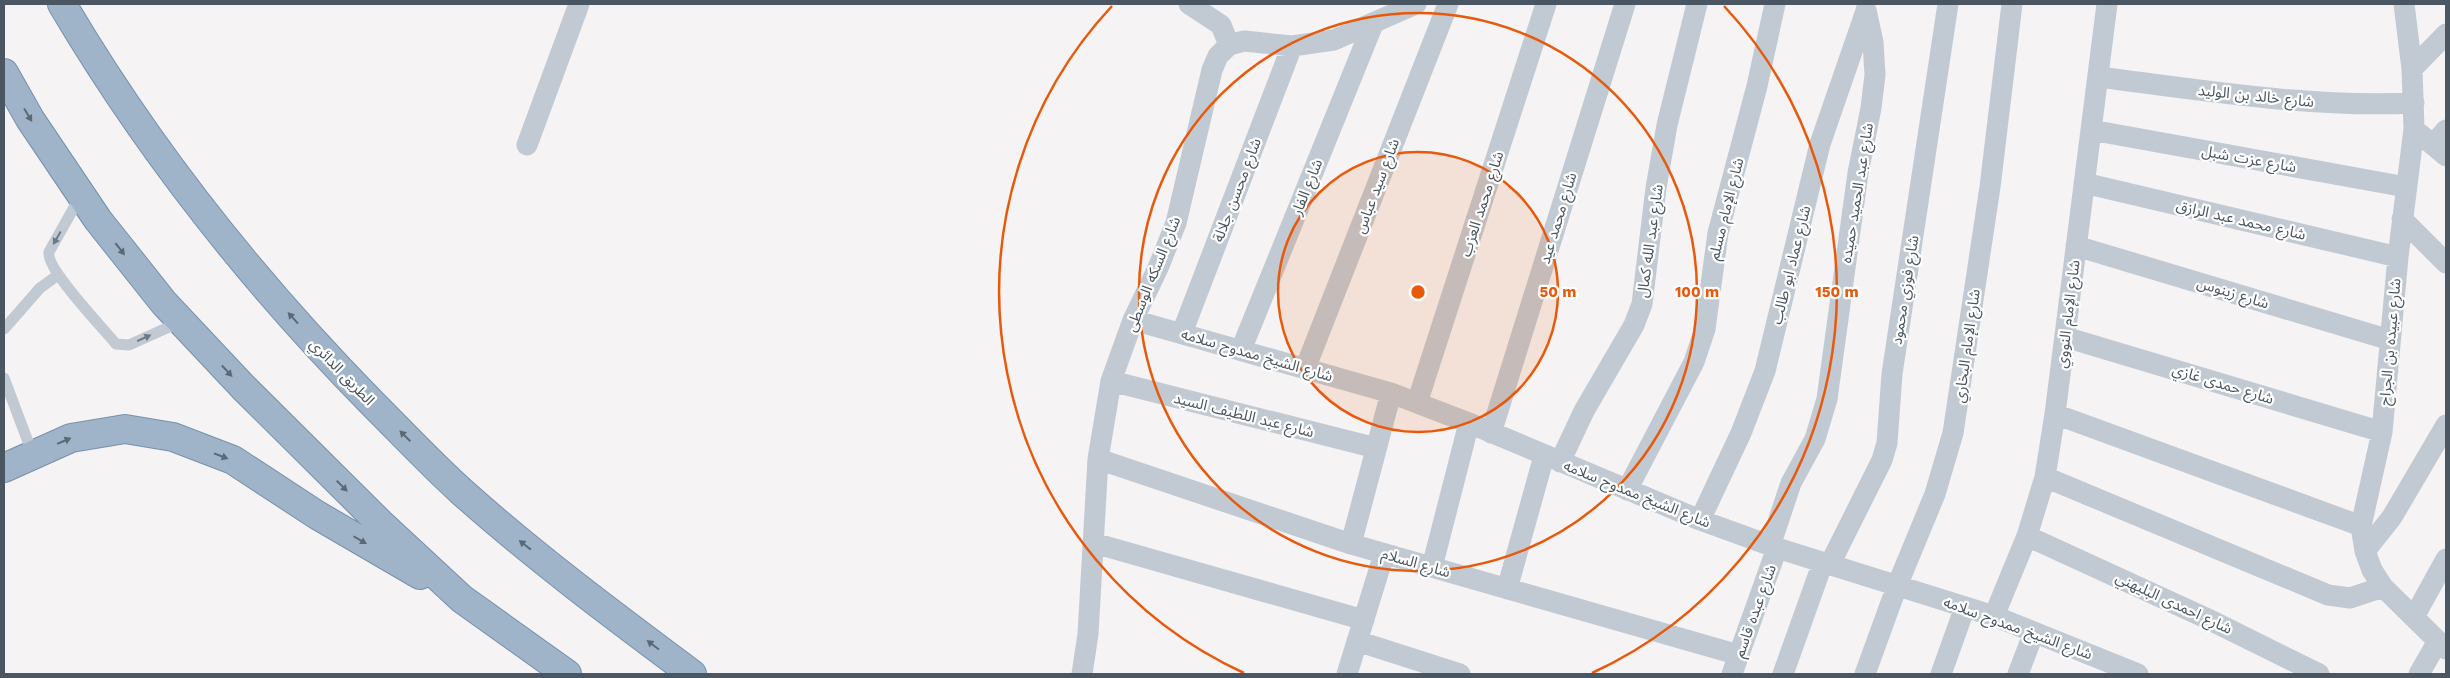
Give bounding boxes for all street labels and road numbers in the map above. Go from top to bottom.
street label: شارع خالد بن الوليد [2197,81,2315,114]
street label: شارع عبد الحميد حميده [1837,121,1880,265]
street label: شارع محسن جلالة [1209,135,1268,245]
street label: شارع سيد عباس [1351,136,1406,237]
street label: شارع عزت شبل [2200,142,2298,179]
street label: شارع محمد العزب [1456,149,1510,260]
street label: شارع الفار [1287,156,1329,220]
street label: شارع الإمام مسلم [1705,156,1750,263]
street label: شارع محمد عيد [1536,170,1583,267]
street label: شارع عبد الله كمال [1633,183,1670,299]
street label: شارع محمد عبد الرازق [2174,196,2308,247]
street label: شارع عماد ابو طالب [1768,203,1817,327]
street label: شارع السكه الوسطى [1122,214,1187,335]
street label: شارع فوزي محمود [1887,234,1926,346]
street label: شارع الإمام النووي [2052,259,2087,370]
street label: شارع زينوس [2194,274,2271,315]
street label: شارع عبيده بن الجراح [2375,277,2408,407]
street label: شارع الإمام البخاري [1950,288,1987,404]
street label: شارع الشيخ ممدوح سلامه [1178,325,1335,388]
street label: الطريق الدائري [304,335,378,411]
street label: شارع حمدى غازي [2169,360,2276,411]
street label: شارع عبد اللطيف السيد [1171,389,1316,444]
street label: شارع الشيخ ممدوح سلامه [1560,456,1713,535]
street label: شارع السلام [1379,545,1453,584]
street label: شارع عبده قاسم [1730,562,1783,661]
street label: شارع احمدى البليهني [2112,568,2235,641]
street label: شارع الشيخ ممدوح سلامه [1940,593,2095,666]

